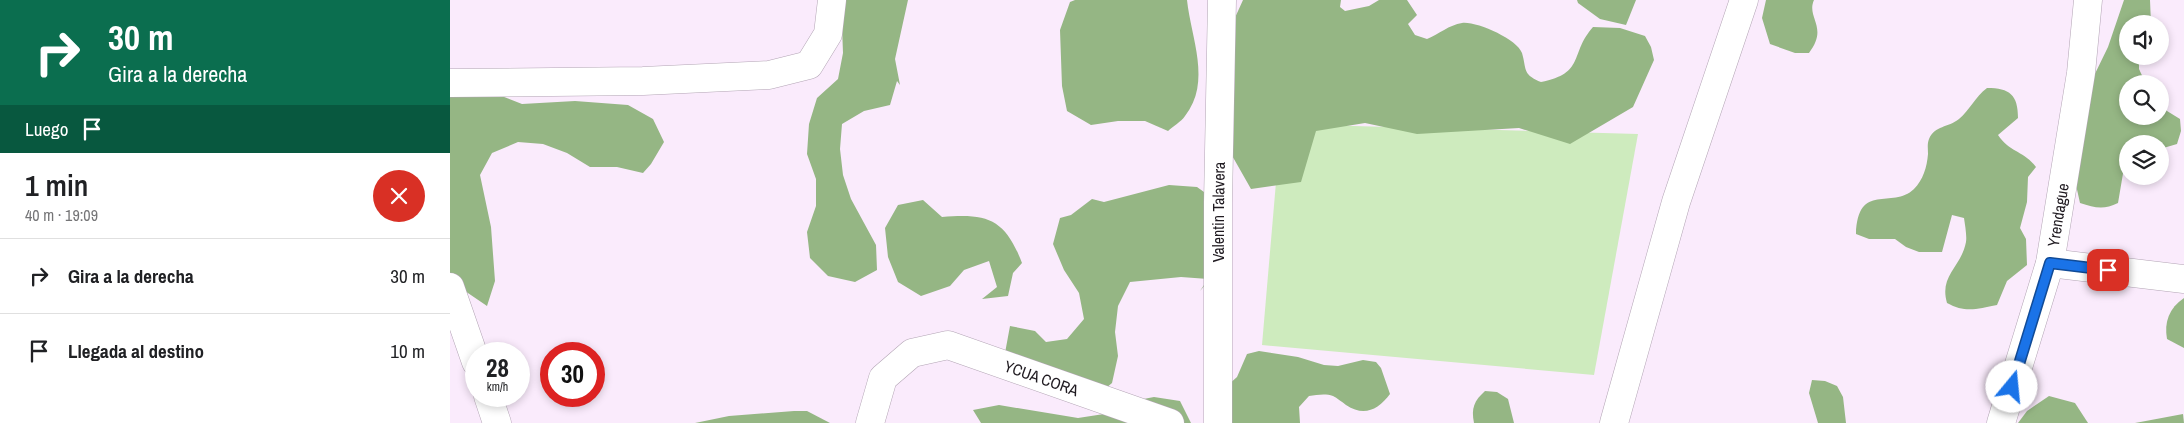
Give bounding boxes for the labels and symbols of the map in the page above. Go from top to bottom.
street label: Valentin Talavera [1207,161,1230,262]
street label: Yrendague [2042,182,2074,248]
pin [2087,249,2129,291]
speed limit sign: 30 [540,342,605,407]
street label: YCUA CORA [1001,355,1082,401]
position arrow [1985,360,2037,412]

